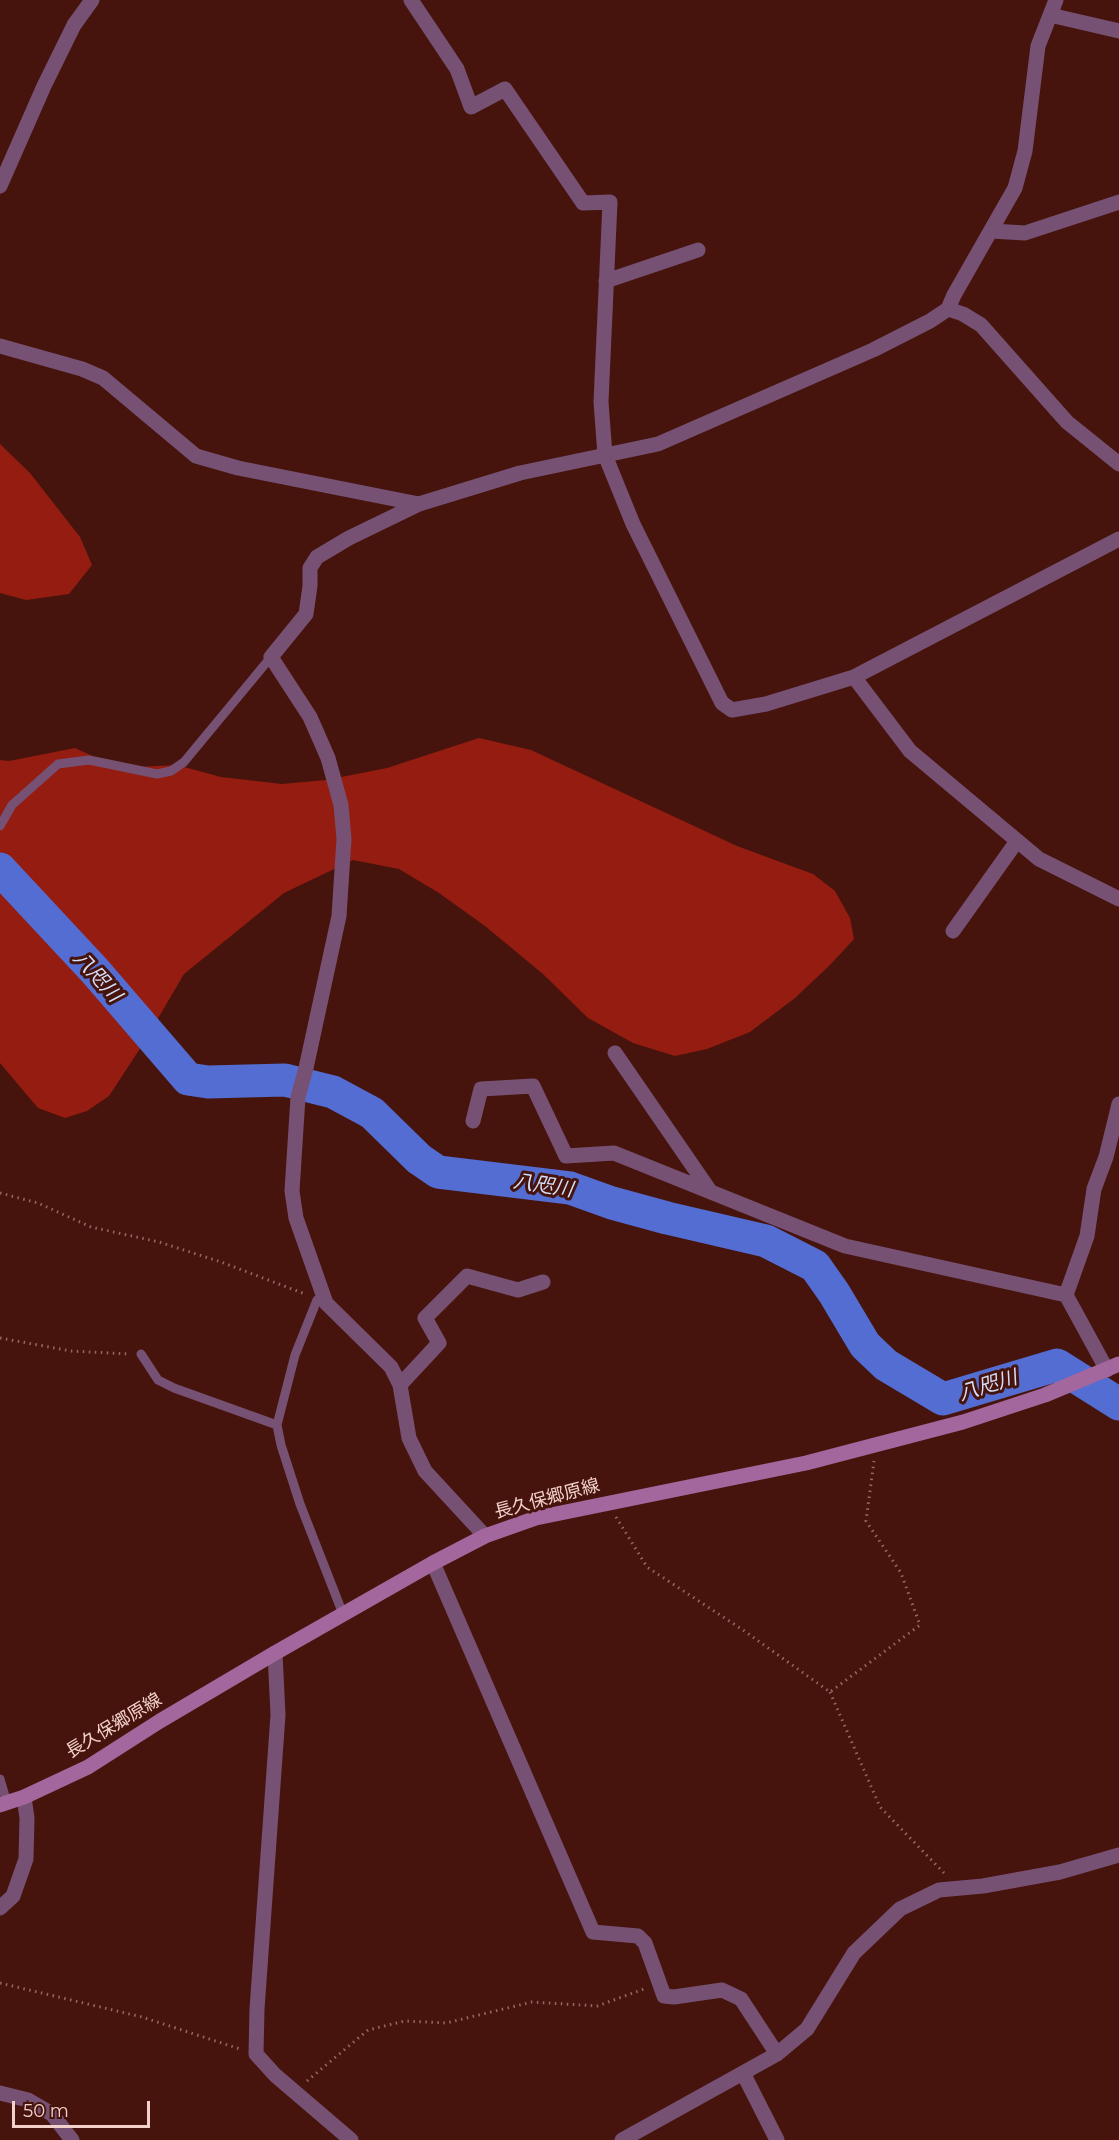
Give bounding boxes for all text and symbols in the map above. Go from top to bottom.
water label: 八咫川 [68,947,126,1007]
water label: 八咫川 [511,1169,575,1203]
water label: 八咫川 [956,1366,1020,1406]
street label: 長久保郷原線 [492,1475,602,1523]
street label: 長久保郷原線 [62,1689,166,1763]
scale bar [15,2089,153,2127]
text: 50 m [23,2100,69,2122]

